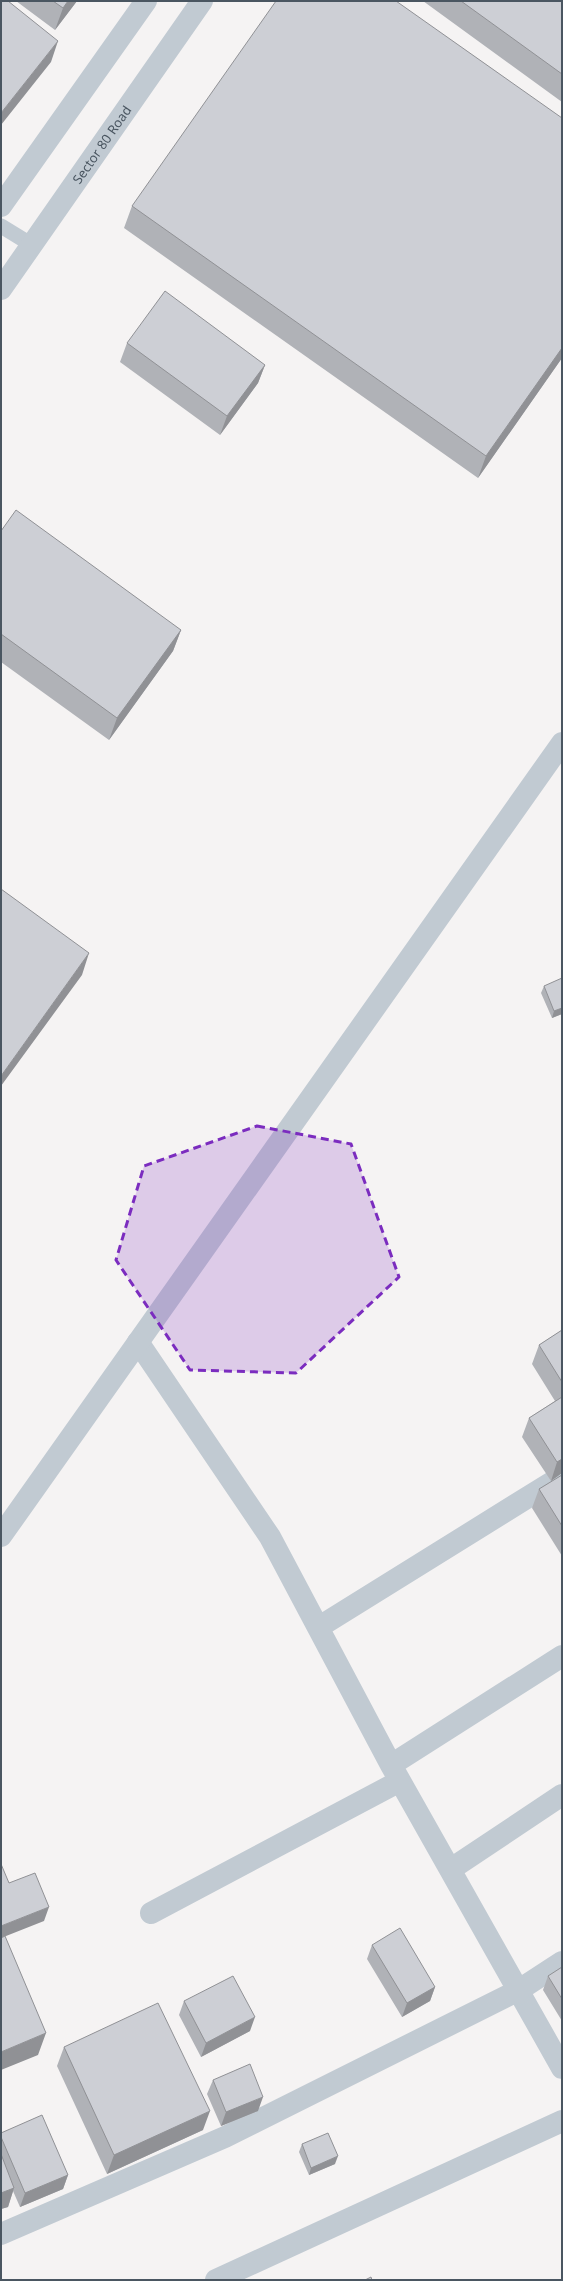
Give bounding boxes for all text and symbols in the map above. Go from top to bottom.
street label: Sector 80 Road [68,102,135,187]

